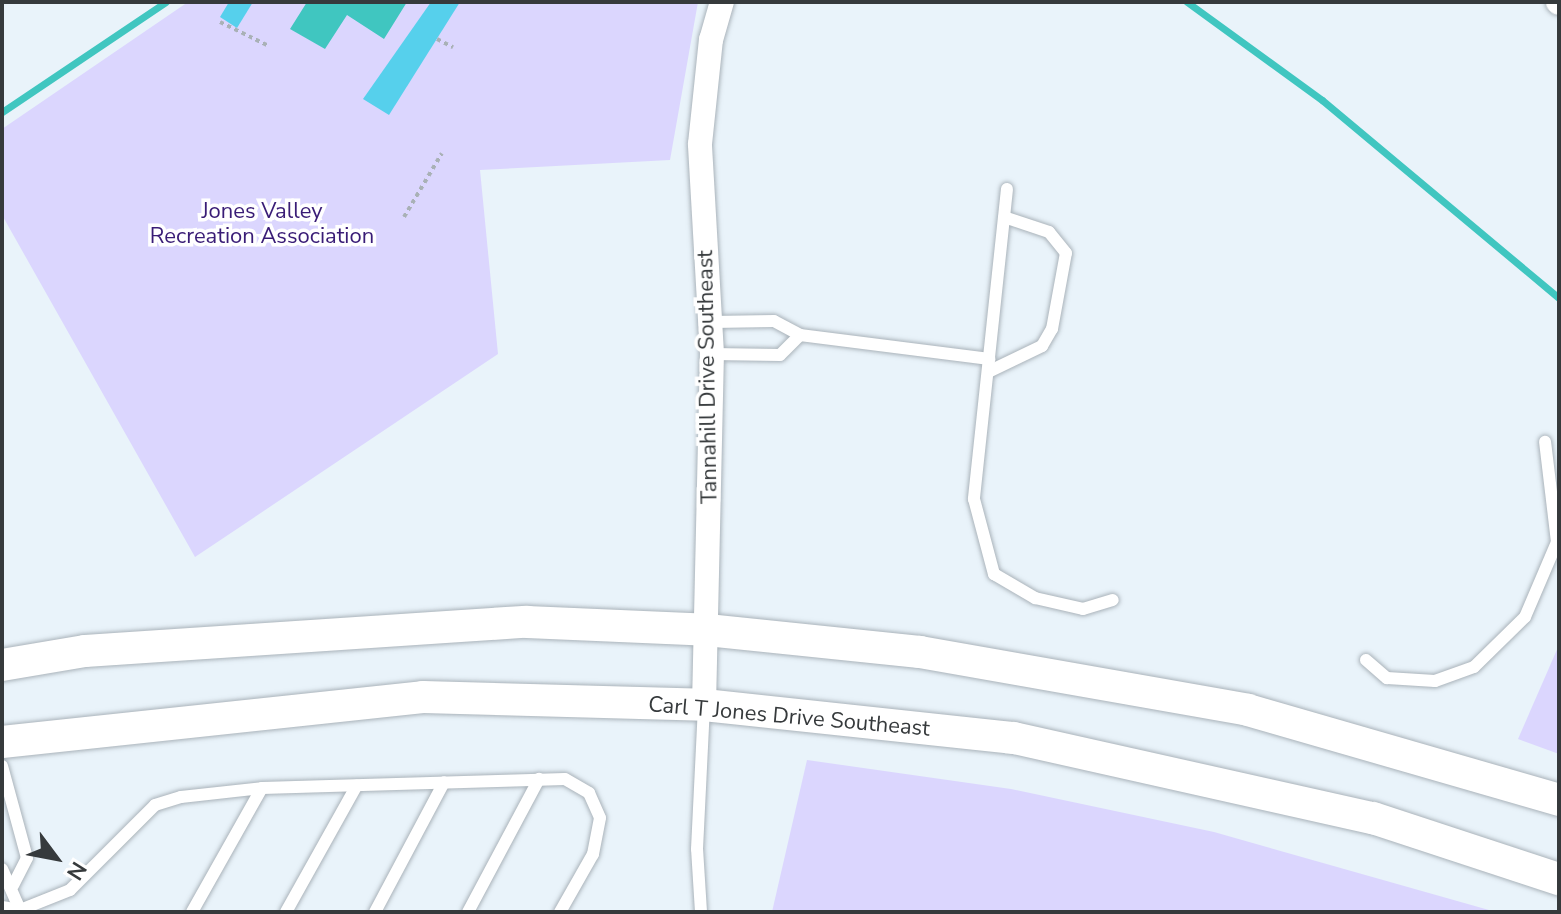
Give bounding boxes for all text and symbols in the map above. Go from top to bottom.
park label: Jones Valley Recreation Association [150,198,374,250]
street label: Tannahill Drive Southeast [693,250,723,504]
street label: Carl T Jones Drive Southeast [647,692,931,742]
north arrow [16,818,96,898]
text: N [59,856,93,886]

